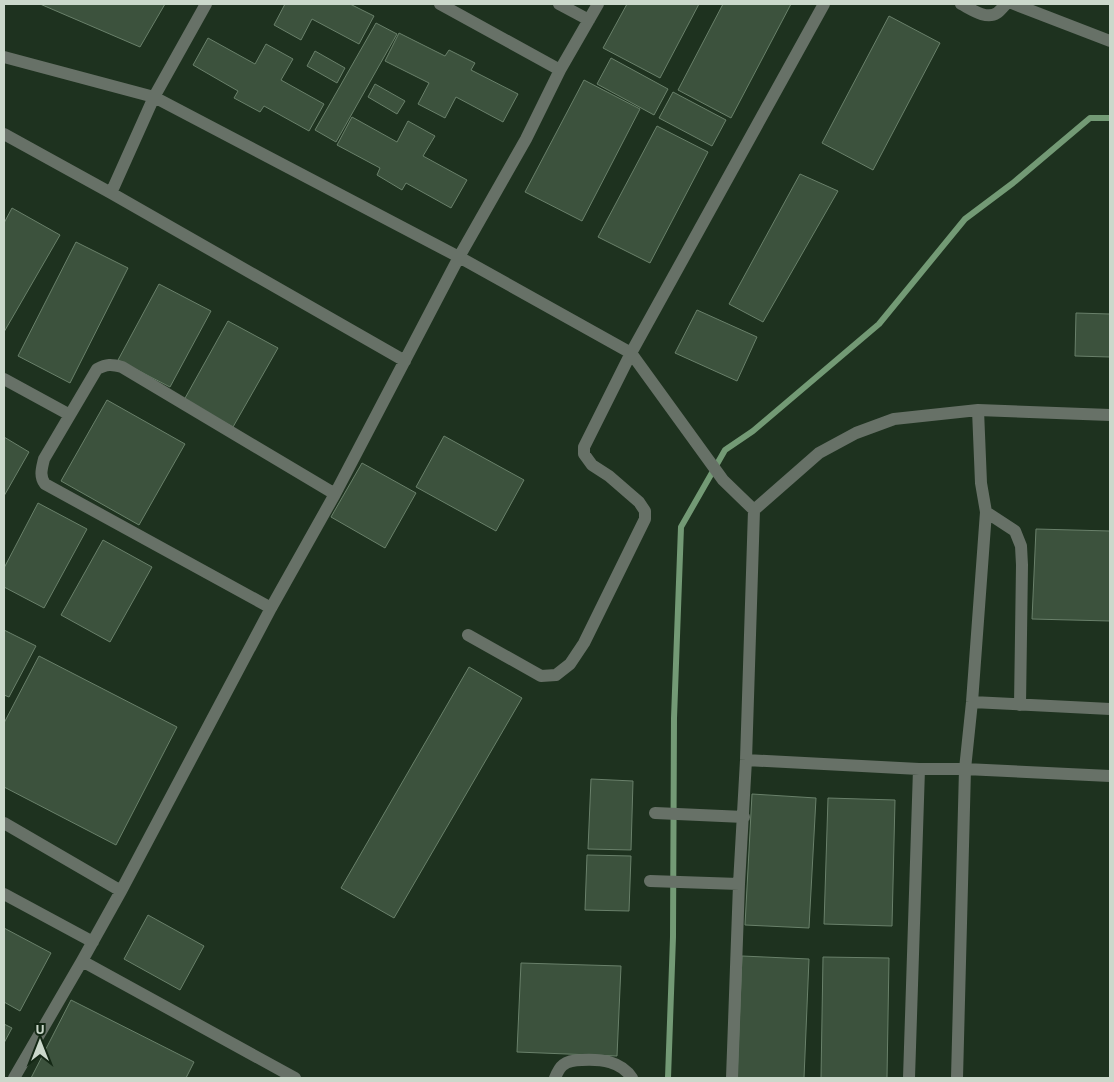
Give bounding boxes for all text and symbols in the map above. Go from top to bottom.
north arrow [15,1017,65,1067]
text: U [35,1018,45,1039]

